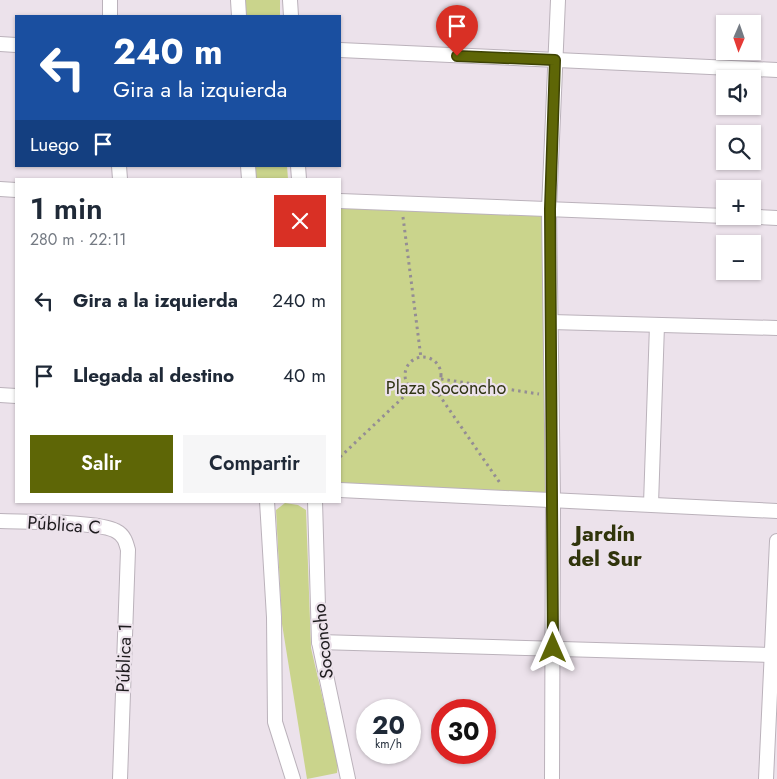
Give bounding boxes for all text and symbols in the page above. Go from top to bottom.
pin [436,5,478,56]
icon: arrive [443,12,471,40]
north arrow [716,15,761,60]
map controls [716,15,761,280]
text: 240 m [113,27,223,77]
icon: left [30,35,95,100]
button: sound [716,70,761,115]
text: Gira a la izquierda [113,73,287,105]
button: search [716,125,761,170]
icon: arrive [89,130,117,158]
text: Luego [30,131,79,158]
button: + [716,180,761,225]
text: 1 min [30,187,103,230]
button: close [274,195,326,247]
text: 280 m · 22:11 [30,228,127,251]
button: − [716,235,761,280]
icon: left [30,287,58,315]
text: Gira a la izquierda [73,287,238,314]
text: 240 m [272,287,326,314]
icon: arrive [30,362,58,390]
text: Llegada al destino [73,362,234,389]
text: 40 m [283,362,326,389]
park label: Plaza Soconcho [386,375,506,401]
button: Salir [30,435,173,493]
button: Compartir [183,435,326,493]
street label: Pública C [26,509,102,541]
district label: Jardín del Sur [568,517,642,574]
street label: Soconcho [306,602,340,680]
position arrow [526,621,578,673]
street label: Pública 1 [110,623,138,693]
speed limit sign: 30 [431,699,496,764]
text: 20 [372,707,405,743]
text: km/h [375,735,402,753]

